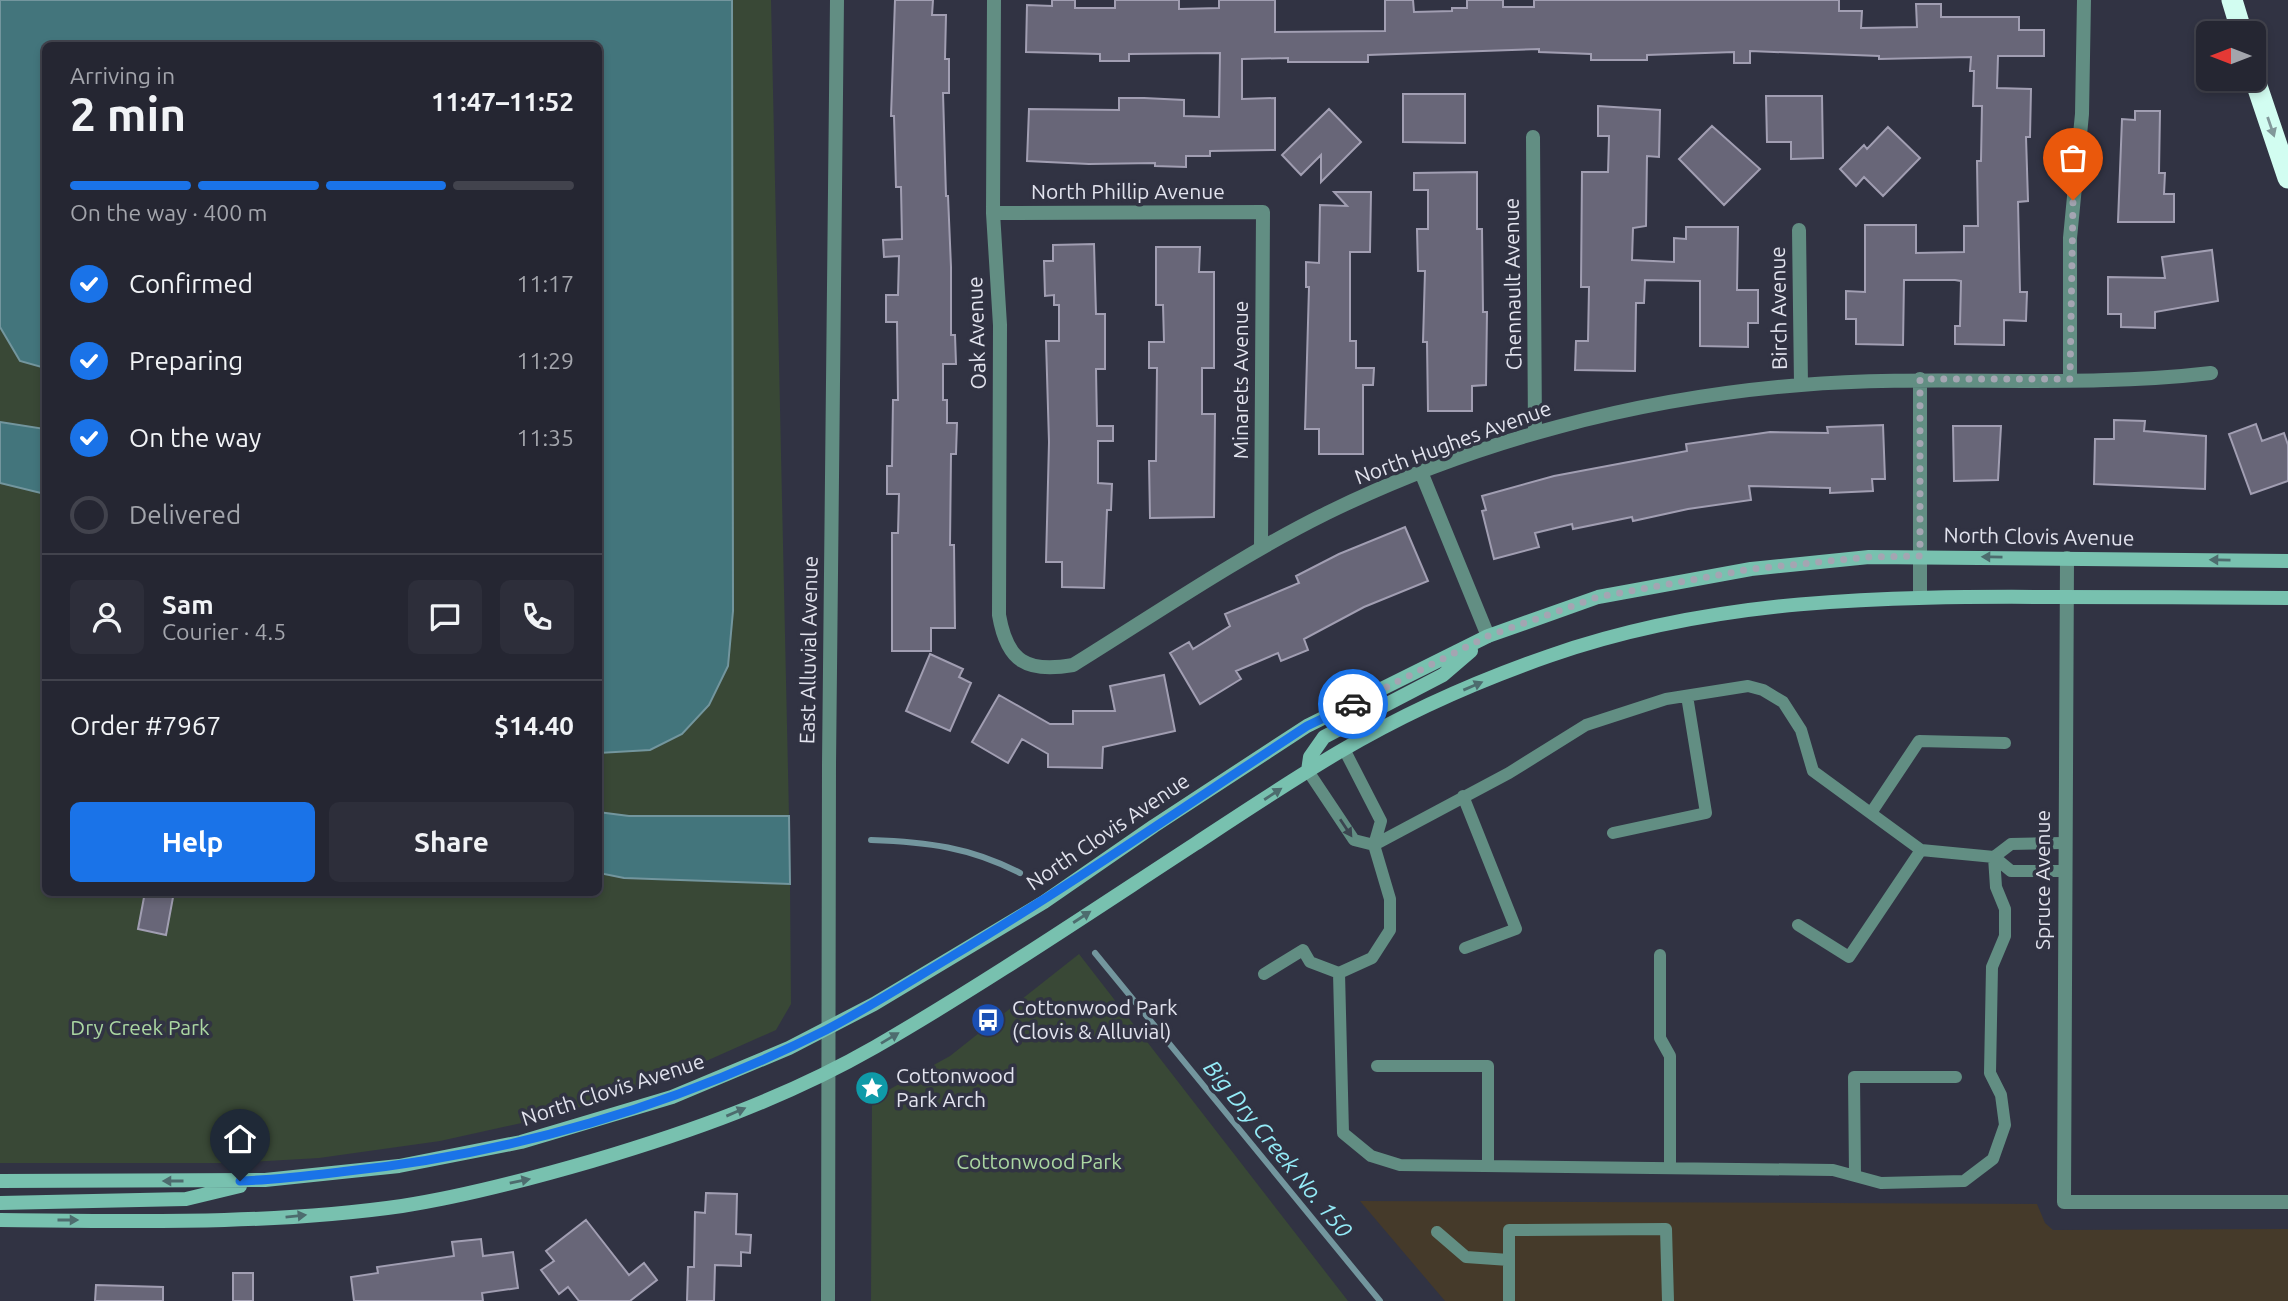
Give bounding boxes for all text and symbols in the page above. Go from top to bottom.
north arrow [2196,21,2266,91]
map controls [2196,21,2266,91]
text: Arriving in [70,63,175,88]
text: 11:47–11:52 [431,87,574,116]
text: 2 min [70,88,186,140]
one-way arrow [2266,117,2277,138]
pin [2043,128,2103,200]
icon: bag [2054,139,2092,177]
street label: North Phillip Avenue [1031,179,1225,203]
street label: Chennault Avenue [1498,198,1526,370]
text: On the way · 400 m [70,200,267,225]
street label: Birch Avenue [1765,246,1791,370]
icon: check [70,265,108,303]
text: Confirmed [129,269,253,298]
text: 11:17 [516,271,574,296]
street label: Oak Avenue [962,276,990,390]
street label: Minarets Avenue [1228,301,1252,459]
icon: check [70,342,108,380]
text: Preparing [129,346,243,375]
text: 11:29 [516,348,574,373]
street label: North Hughes Avenue [1351,395,1554,489]
icon: check [70,419,108,457]
text: On the way [129,423,261,452]
text: 11:35 [516,425,574,450]
text: Delivered [129,500,241,529]
street label: North Clovis Avenue [1943,522,2135,550]
one-way arrow [1981,551,2003,563]
one-way arrow [2209,554,2231,566]
street label: East Alluvial Avenue [794,556,822,744]
button: person [70,580,144,654]
button: chat [408,580,482,654]
button: phone [500,580,574,654]
text: Sam [162,590,214,619]
text: Courier · 4.5 [162,619,286,644]
courier [1318,669,1388,739]
one-way arrow [1463,680,1484,691]
icon: car [1334,685,1372,723]
text: Order #7967 [70,711,221,740]
text: $14.40 [494,711,574,740]
street label: North Clovis Avenue [1022,768,1193,895]
one-way arrow [1263,787,1283,800]
button: Help [70,802,315,882]
button: Share [329,802,574,882]
street label: Spruce Avenue [2030,810,2054,950]
one-way arrow [1339,818,1352,837]
one-way arrow [1073,911,1092,924]
place label: Cottonwood Park (Clovis & Alluvial) [1012,995,1178,1043]
bus stop icon: Cottonwood Park (Clovis & Alluvial) [969,1001,1007,1039]
park label: Dry Creek Park [70,1015,210,1039]
one-way arrow [880,1032,899,1044]
street label: North Clovis Avenue [518,1048,707,1130]
water label: Big Dry Creek No. 150 [1199,1055,1358,1242]
place label: Cottonwood Park Arch [896,1063,1015,1111]
place icon: Cottonwood Park Arch [853,1069,891,1107]
one-way arrow [726,1106,747,1117]
pin [210,1109,270,1181]
icon: home [221,1120,259,1158]
park label: Cottonwood Park [956,1149,1122,1173]
one-way arrow [162,1175,184,1187]
one-way arrow [509,1176,531,1187]
one-way arrow [285,1210,307,1221]
one-way arrow [57,1214,79,1226]

